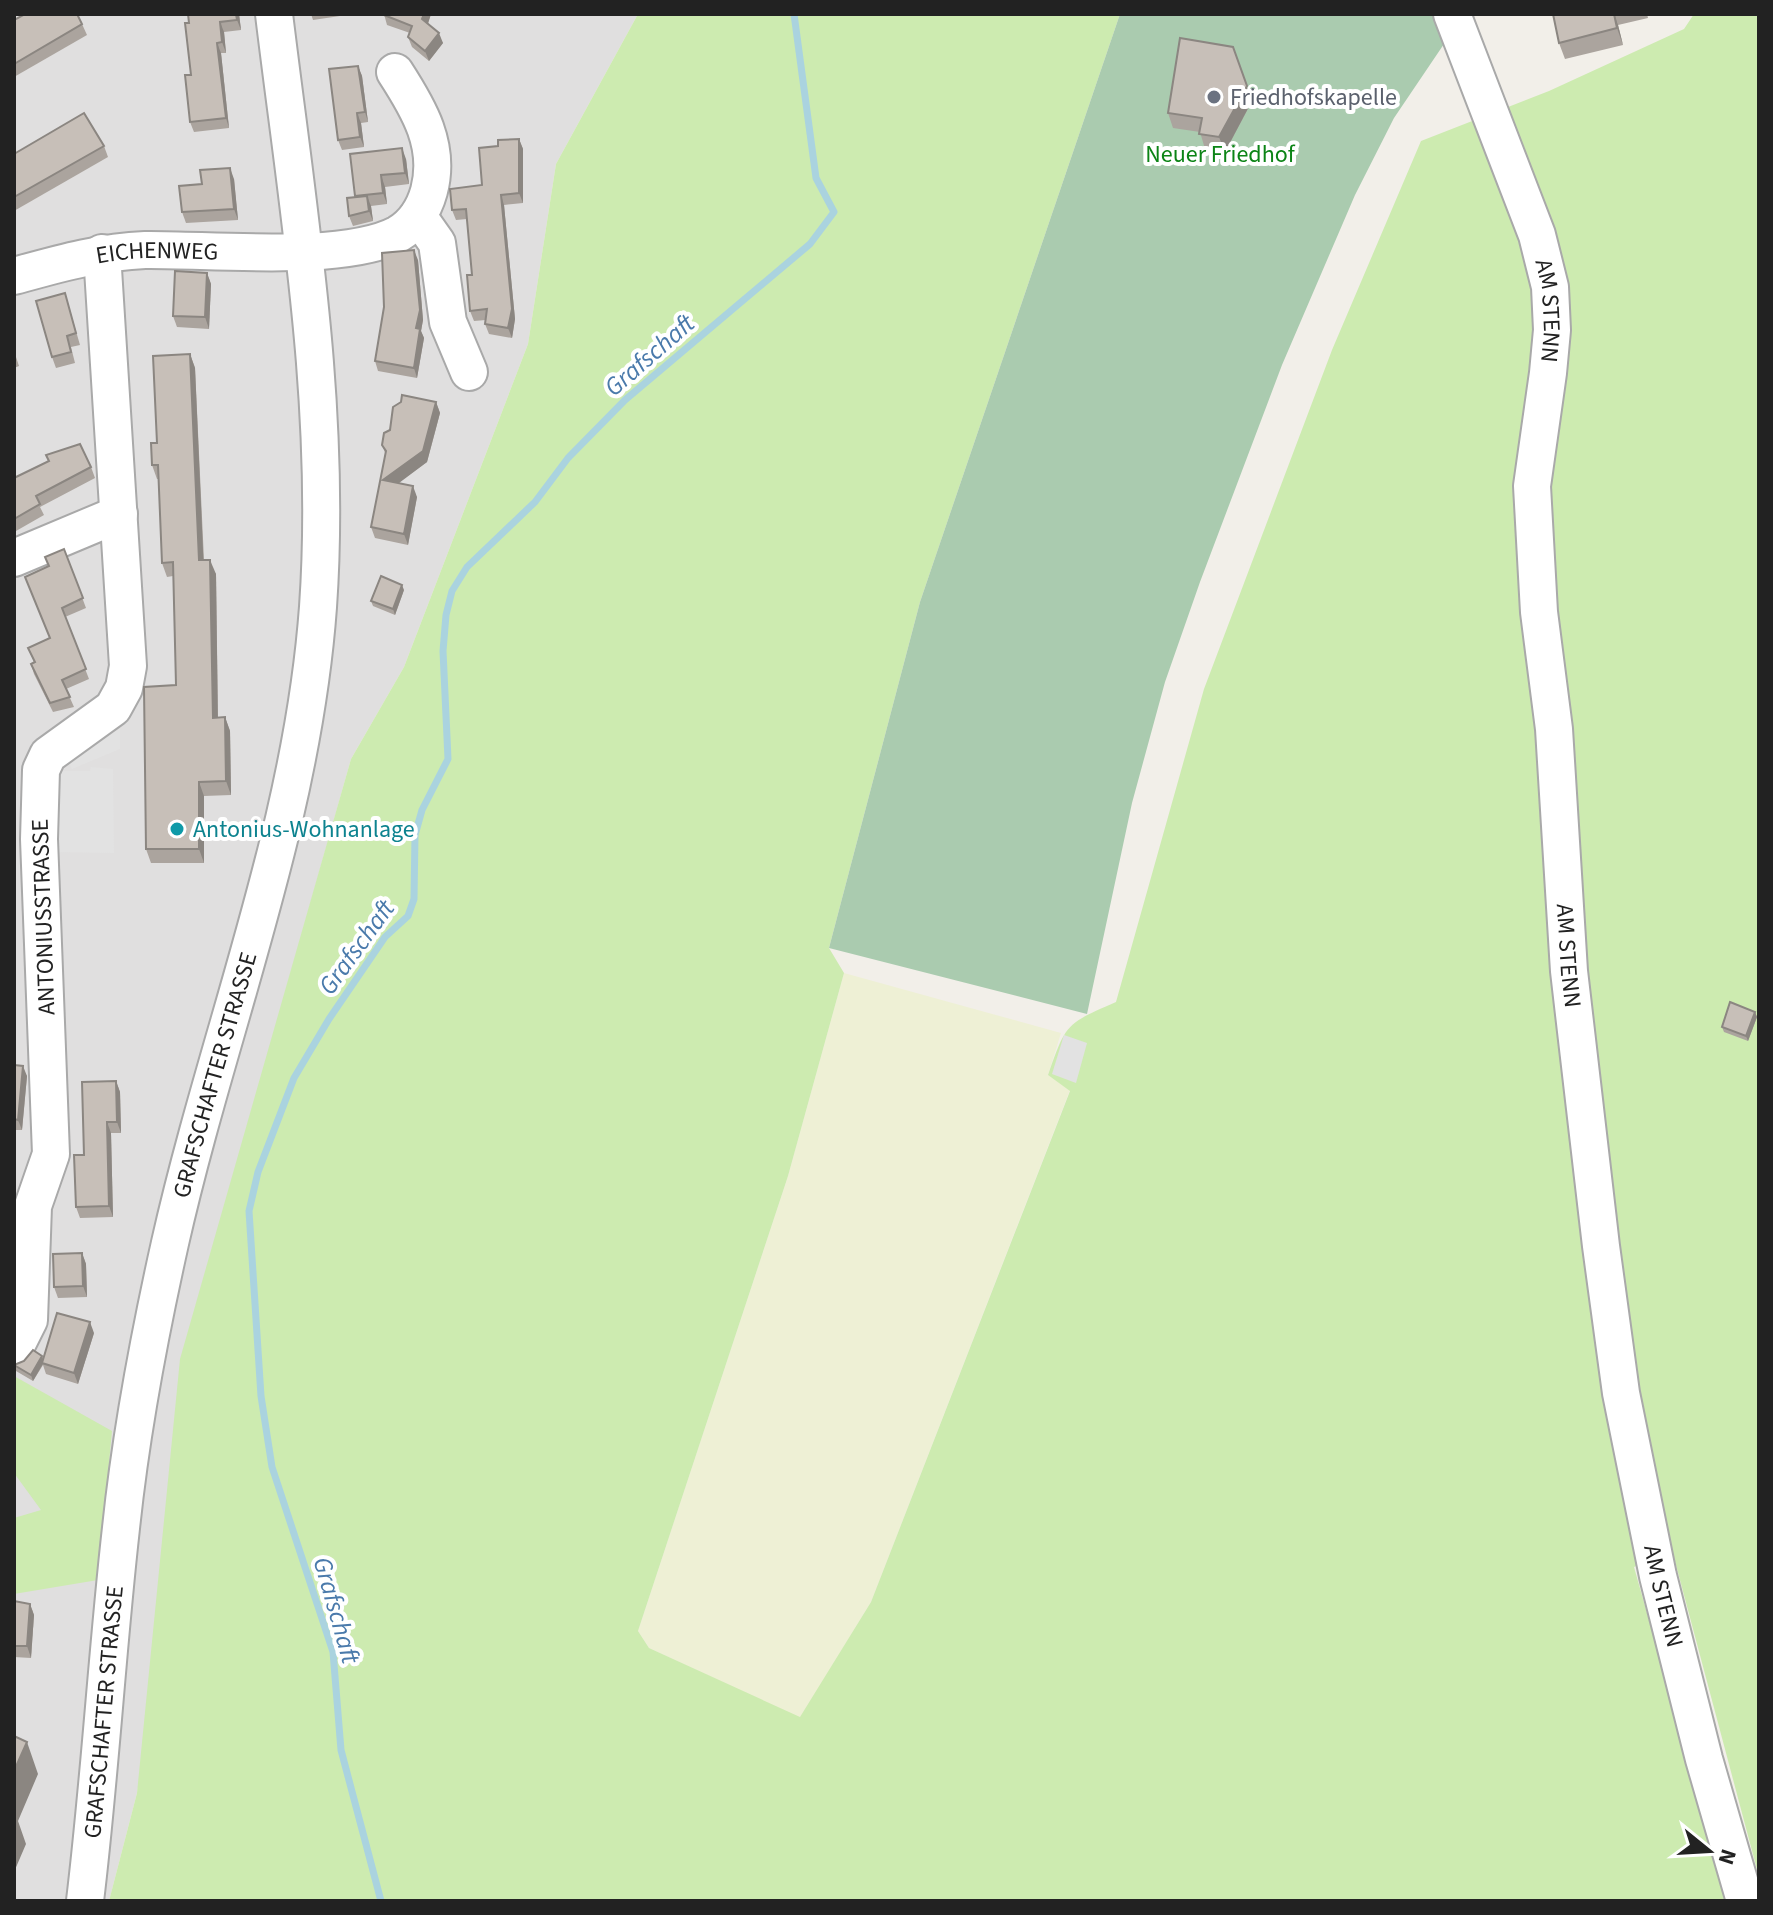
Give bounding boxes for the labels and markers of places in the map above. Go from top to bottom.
place label: Friedhofskapelle [1230,80,1397,115]
marker: Friedhofskapelle [1205,88,1223,106]
place label: Antonius-Wohnanlage [193,812,415,847]
marker: Antonius-Wohnanlage [168,820,186,838]

